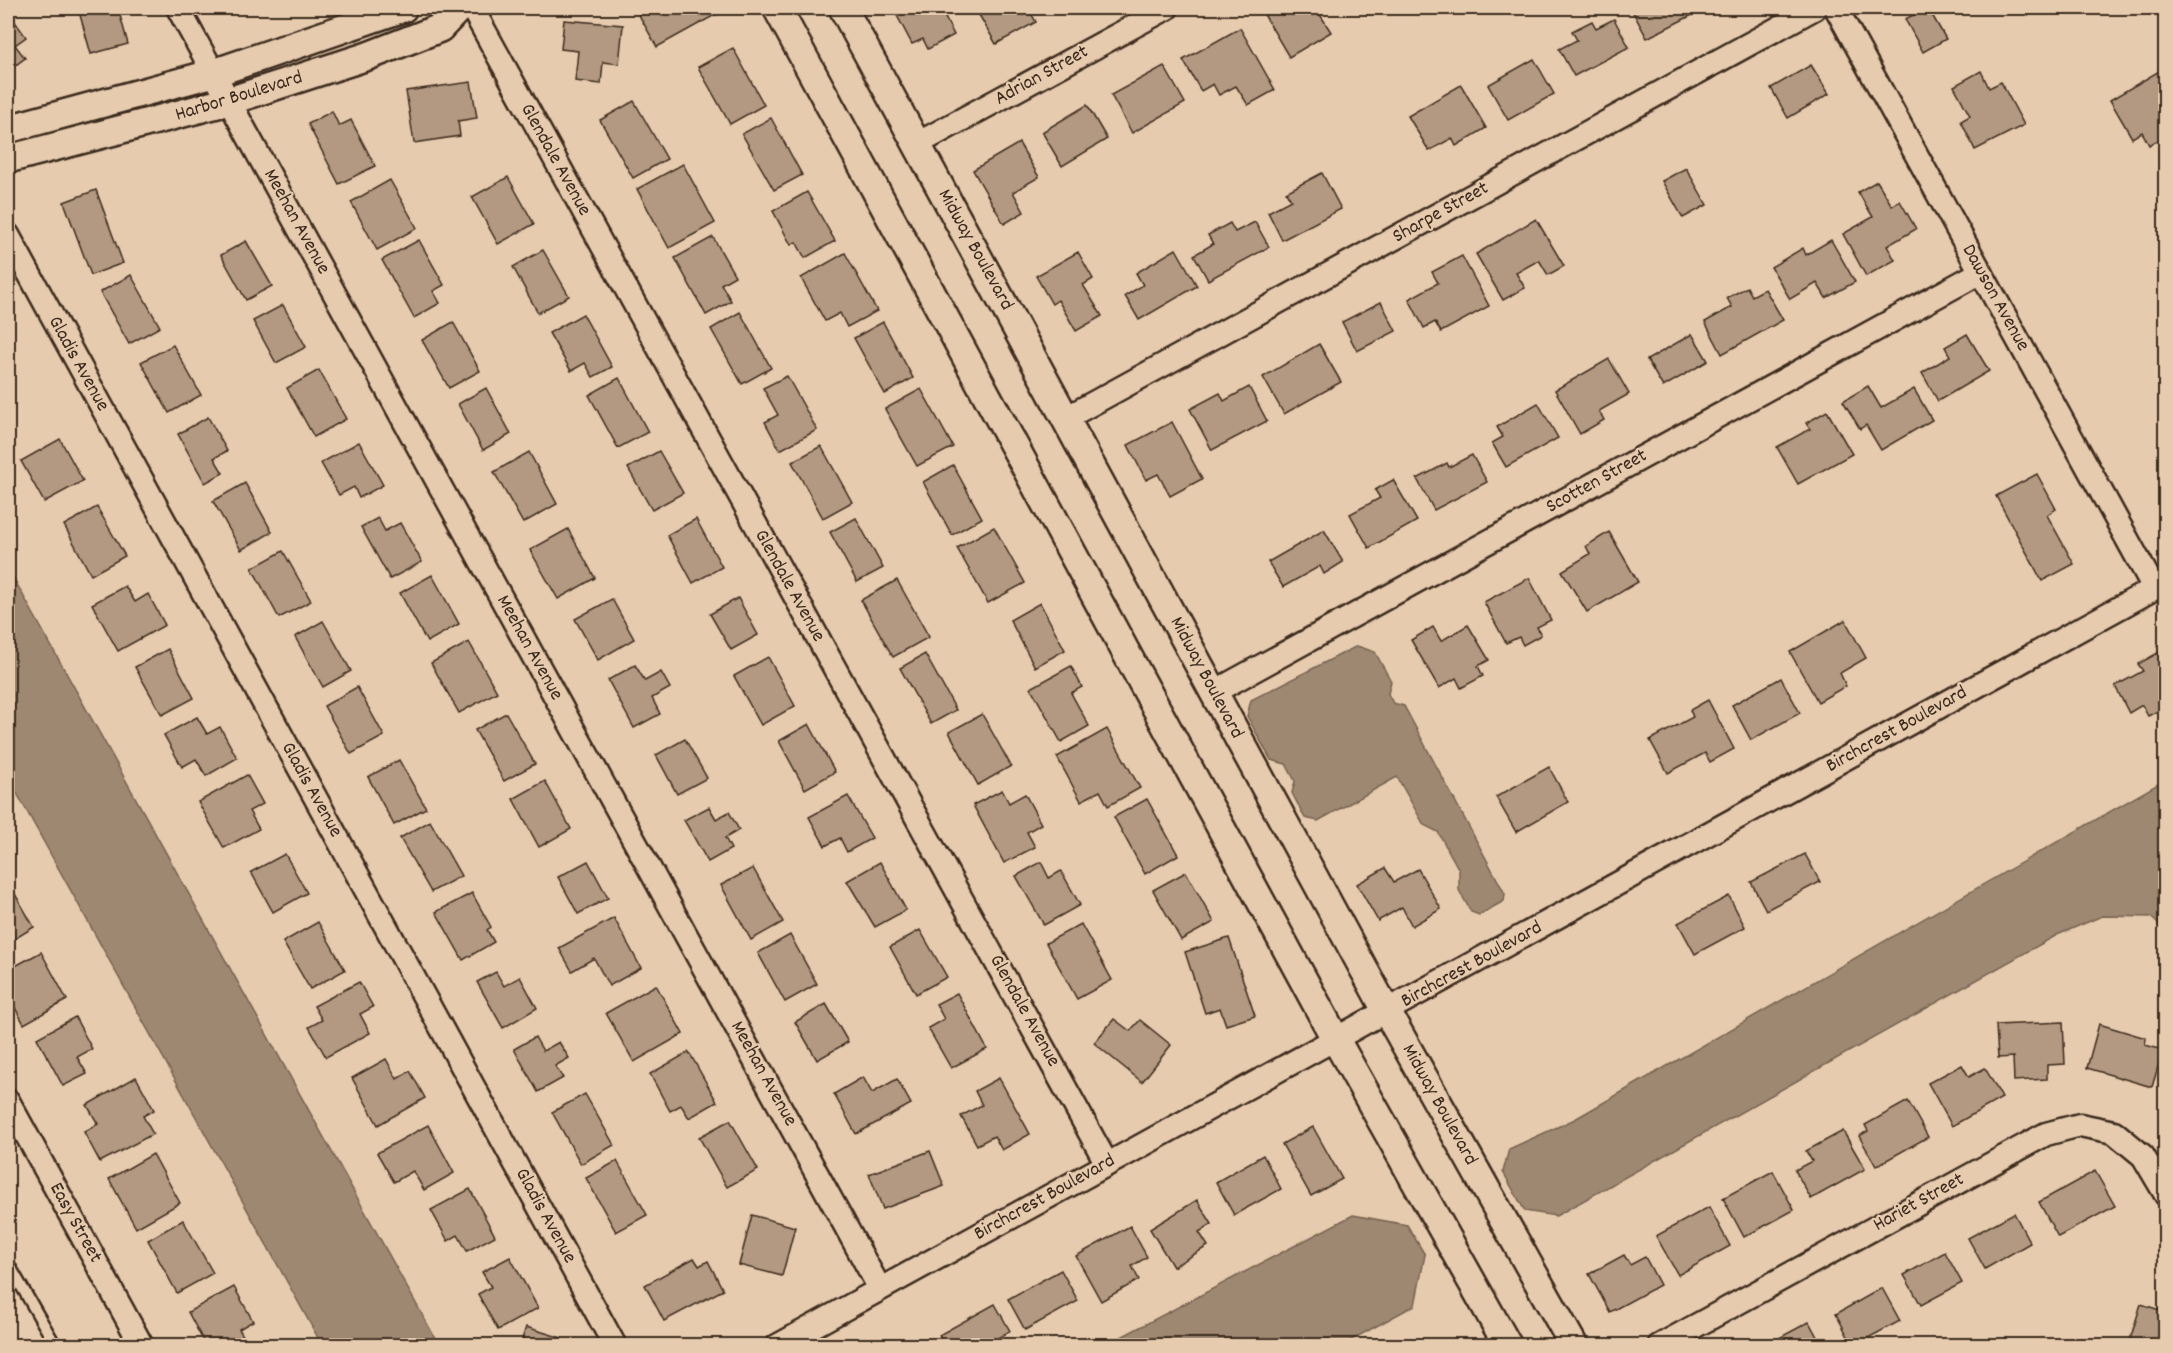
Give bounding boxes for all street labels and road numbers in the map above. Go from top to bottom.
street label: Adrian Street [990,39,1094,113]
street label: Harbor Boulevard [172,64,306,130]
street label: Glendale Avenue [513,99,598,221]
street label: Meehan Avenue [256,164,337,280]
street label: Sharpe Street [1388,175,1494,251]
street label: Midway Boulevard [930,184,1020,316]
street label: Dawson Avenue [1954,239,2036,357]
street label: Gladis Avenue [40,311,116,417]
street label: Scotten Street [1541,443,1653,521]
street label: Glendale Avenue [747,525,832,647]
street label: Meehan Avenue [489,590,570,706]
street label: Midway Boulevard [1162,612,1250,744]
street label: Birchcrest Boulevard [1821,680,1973,780]
street label: Gladis Avenue [273,737,349,843]
street label: Birchcrest Boulevard [1396,915,1548,1015]
street label: Glendale Avenue [982,950,1067,1072]
street label: Meehan Avenue [723,1016,804,1132]
street label: Midway Boulevard [1394,1039,1484,1171]
street label: Birchcrest Boulevard [969,1148,1121,1248]
street label: Gladis Avenue [507,1163,583,1269]
street label: Hariet Street [1868,1166,1970,1240]
street label: Easy Street [41,1178,109,1268]

